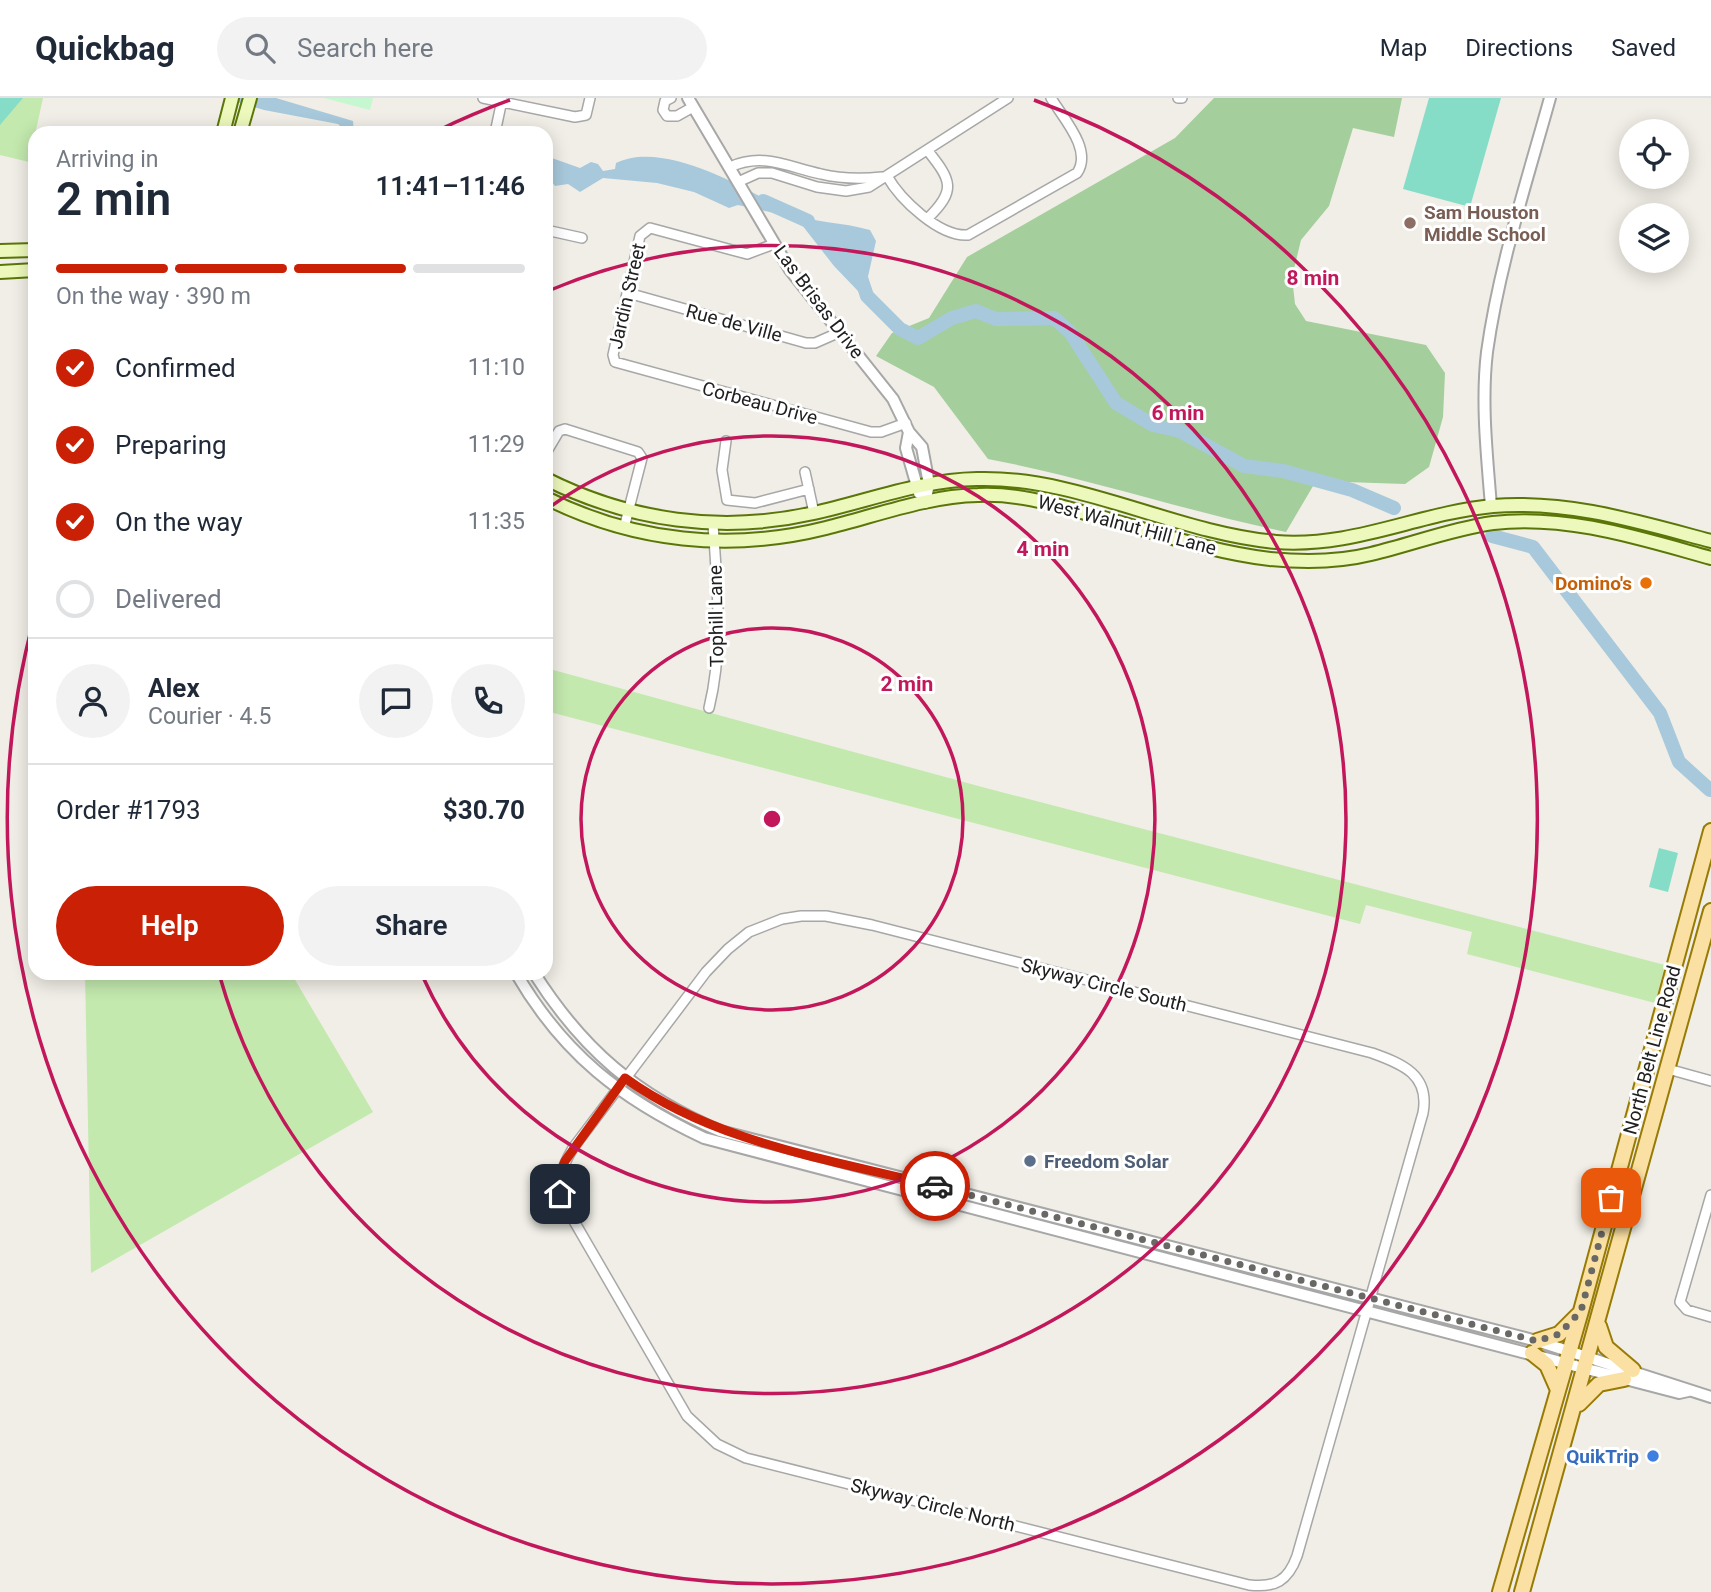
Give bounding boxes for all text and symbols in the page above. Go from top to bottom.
search box [217,17,707,80]
text: Quickbag [35,29,175,68]
icon: search [241,29,279,67]
text: Search here [297,33,434,63]
text: Map [1380,34,1427,62]
text: Directions [1465,34,1573,62]
text: Saved [1611,34,1676,62]
map controls [1619,119,1689,273]
button: locate [1619,119,1689,189]
text: Arriving in [56,146,159,173]
text: 11:41–11:46 [375,171,525,201]
text: 2 min [56,172,171,226]
place label: Sam Houston Middle School [1424,201,1546,246]
button: layers [1619,203,1689,273]
marker: Sam Houston Middle School [1402,215,1418,231]
street label: Jardin Street [604,241,650,351]
street label: Las Brisas Drive [769,241,869,363]
text: 8 min [1287,266,1339,290]
text: On the way · 390 m [56,283,251,310]
street label: Rue de Ville [683,299,785,347]
icon: check [56,349,94,387]
text: Confirmed [115,353,236,383]
text: 11:10 [468,354,525,381]
street label: Corbeau Drive [700,377,820,429]
text: 6 min [1152,401,1204,425]
icon: check [56,426,94,464]
text: Preparing [115,430,227,460]
text: 11:29 [468,431,525,458]
street label: West Walnut Hill Lane [1035,490,1219,560]
icon: check [56,503,94,541]
text: On the way [115,507,243,537]
text: 11:35 [468,508,525,535]
text: 4 min [1017,537,1069,561]
street label: Tophill Lane [704,565,728,667]
place label: Domino's [1555,572,1632,595]
marker: Domino's [1638,575,1654,591]
text: Delivered [115,584,222,614]
button: person [56,664,130,738]
button: chat [359,664,433,738]
button: phone [451,664,525,738]
text: 2 min [881,672,933,696]
text: Alex [148,673,200,703]
text: Courier · 4.5 [148,703,271,730]
text: Order #1793 [56,795,201,825]
text: $30.70 [443,795,525,825]
centre of rings [760,807,784,831]
button: Help [56,886,284,966]
button: Share [298,886,525,966]
street label: Skyway Circle South [1019,953,1189,1017]
street label: North Belt Line Road [1618,963,1686,1137]
place label: Freedom Solar [1044,1150,1169,1173]
courier [900,1151,970,1221]
marker: Freedom Solar [1022,1153,1038,1169]
pin [530,1164,590,1224]
icon: car [916,1167,954,1205]
pin [1581,1168,1641,1228]
icon: home [541,1175,579,1213]
icon: bag [1592,1179,1630,1217]
place label: QuikTrip [1566,1445,1639,1468]
marker: QuikTrip [1645,1448,1661,1464]
street label: Skyway Circle North [848,1473,1018,1537]

